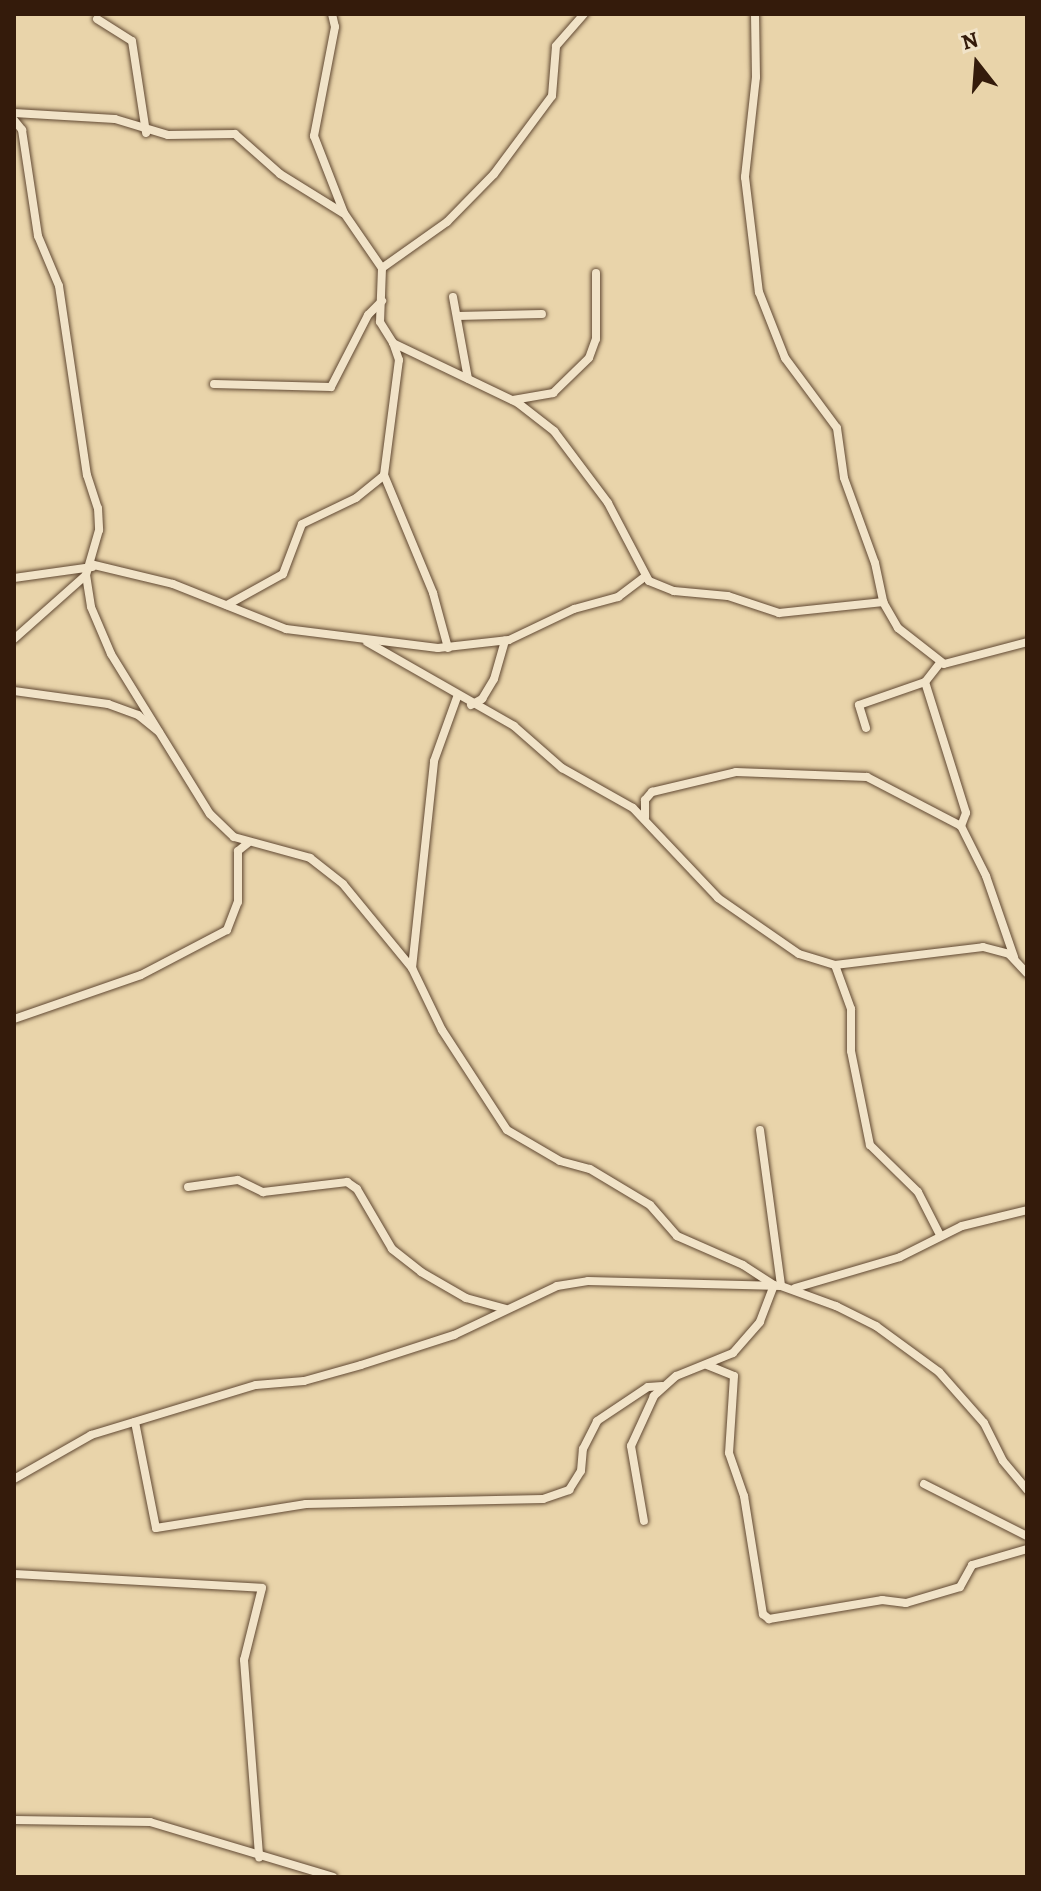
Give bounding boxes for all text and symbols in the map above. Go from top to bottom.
north arrow [937,24,1017,104]
text: N [958,24,982,58]

